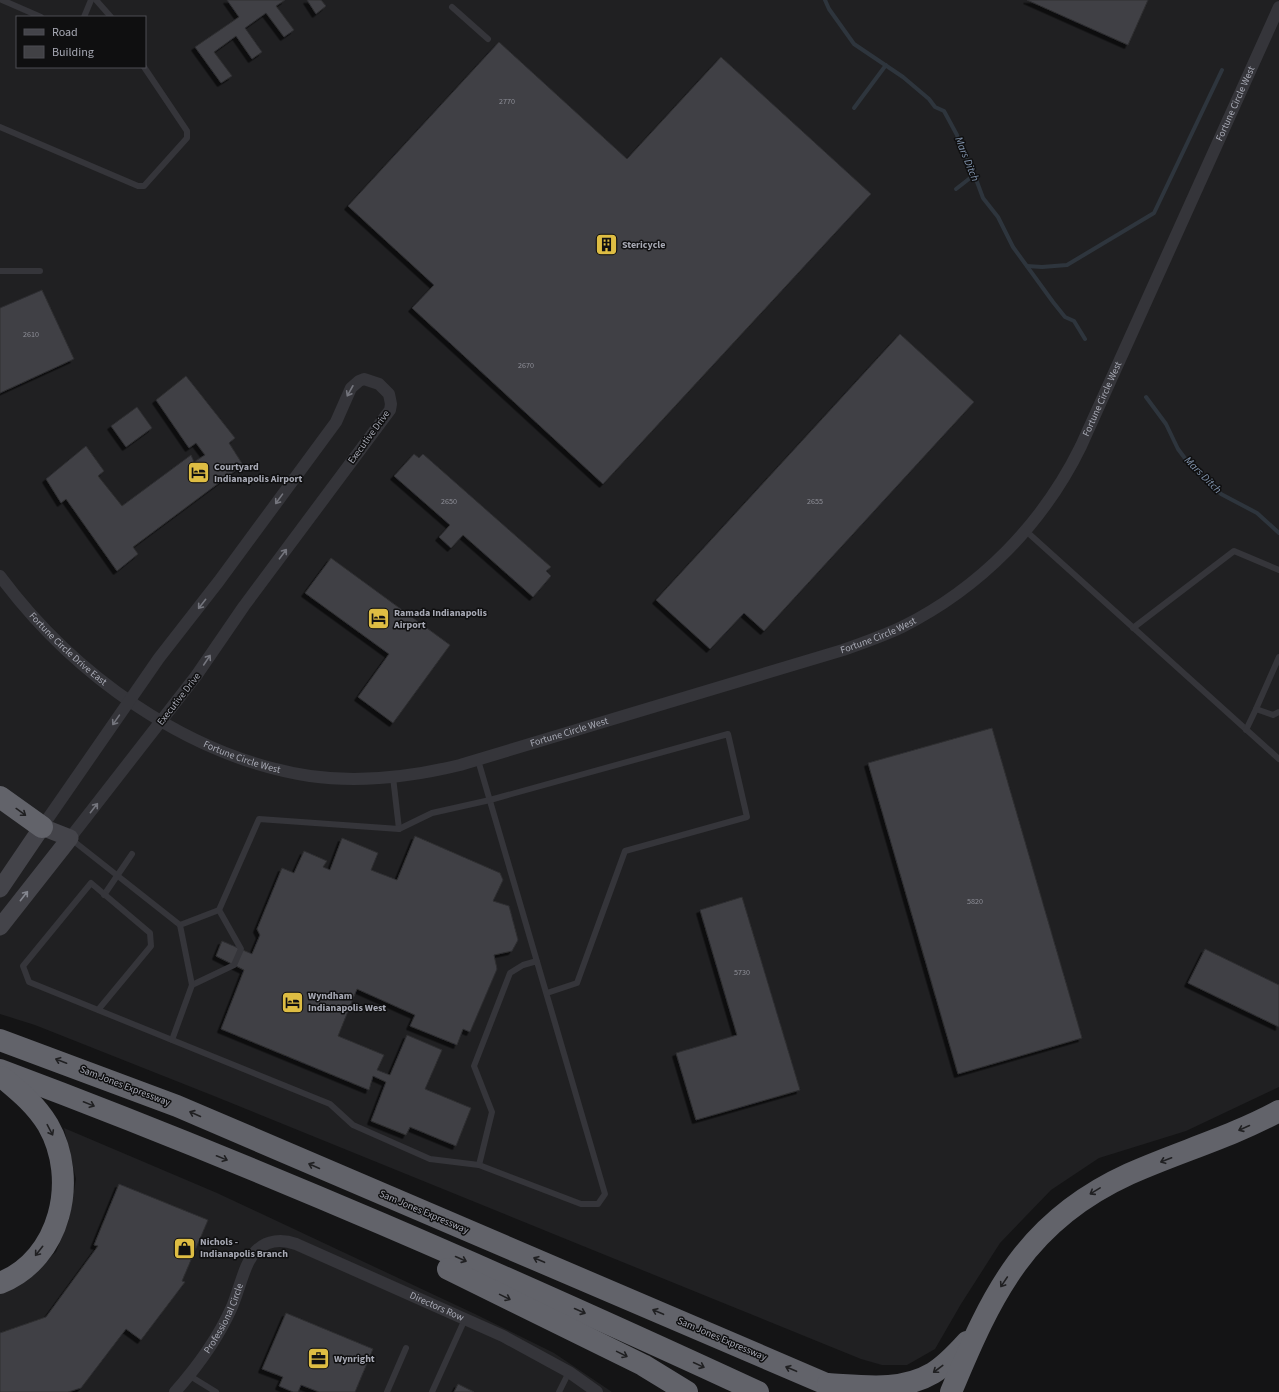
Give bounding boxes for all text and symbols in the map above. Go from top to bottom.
legend [16,16,146,68]
text: Road [52,24,78,41]
text: Building [52,44,94,61]
street label: Fortune Circle West [1212,63,1259,143]
house number: 2770 [499,96,515,107]
water label: Mars Ditch [951,134,983,184]
building icon: Stericycle [594,232,620,258]
place label: Stericycle [622,238,665,252]
house number: 2610 [23,329,39,340]
street label: Fortune Circle West [1079,359,1125,439]
house number: 2670 [518,360,534,371]
one-way arrow [346,385,354,397]
street label: Executive Drive [345,407,393,467]
water label: Mars Ditch [1181,453,1225,497]
hotel icon: Courtyard Indianapolis Airport [186,460,212,486]
place label: Courtyard Indianapolis Airport [214,460,303,486]
one-way arrow [275,494,283,505]
house number: 2650 [441,496,457,507]
house number: 2655 [807,496,823,507]
one-way arrow [278,549,287,560]
one-way arrow [197,598,206,609]
hotel icon: Ramada Indianapolis Airport [365,606,391,632]
place label: Ramada Indianapolis Airport [393,606,488,632]
street label: Fortune Circle Drive East [26,609,110,689]
street label: Fortune Circle West [839,614,919,657]
one-way arrow [203,655,211,666]
street label: Executive Drive [154,670,204,728]
one-way arrow [112,714,120,725]
street label: Fortune Circle West [528,714,610,751]
street label: Fortune Circle West [201,737,282,777]
one-way arrow [90,802,98,813]
one-way arrow [15,808,26,816]
one-way arrow [20,891,28,902]
house number: 5820 [967,896,983,907]
house number: 5730 [734,967,750,978]
hotel icon: Wyndham Indianapolis West [279,989,305,1015]
place label: Wyndham Indianapolis West [308,989,386,1015]
one-way arrow [56,1057,68,1065]
street label: Sam Jones Expressway [78,1062,173,1110]
one-way arrow [82,1101,94,1108]
one-way arrow [190,1110,202,1117]
one-way arrow [47,1123,54,1135]
one-way arrow [1238,1125,1250,1132]
one-way arrow [216,1155,228,1163]
one-way arrow [1160,1157,1172,1165]
one-way arrow [309,1162,321,1169]
street label: Sam Jones Expressway [377,1187,471,1237]
one-way arrow [1089,1188,1101,1196]
shop icon: Nichols - Indianapolis Branch [172,1235,198,1261]
place label: Nichols - Indianapolis Branch [200,1235,288,1261]
one-way arrow [35,1246,44,1257]
one-way arrow [455,1256,467,1263]
one-way arrow [533,1256,545,1264]
one-way arrow [1000,1276,1008,1287]
street label: Professional Circle [200,1281,247,1356]
street label: Directors Row [407,1288,466,1325]
one-way arrow [499,1294,511,1301]
one-way arrow [574,1308,586,1315]
one-way arrow [653,1308,665,1315]
street label: Sam Jones Expressway [675,1314,769,1364]
office icon: Wynright [305,1346,331,1372]
one-way arrow [616,1351,628,1359]
place label: Wynright [334,1352,375,1366]
one-way arrow [693,1362,705,1369]
one-way arrow [785,1365,797,1372]
one-way arrow [933,1365,944,1373]

